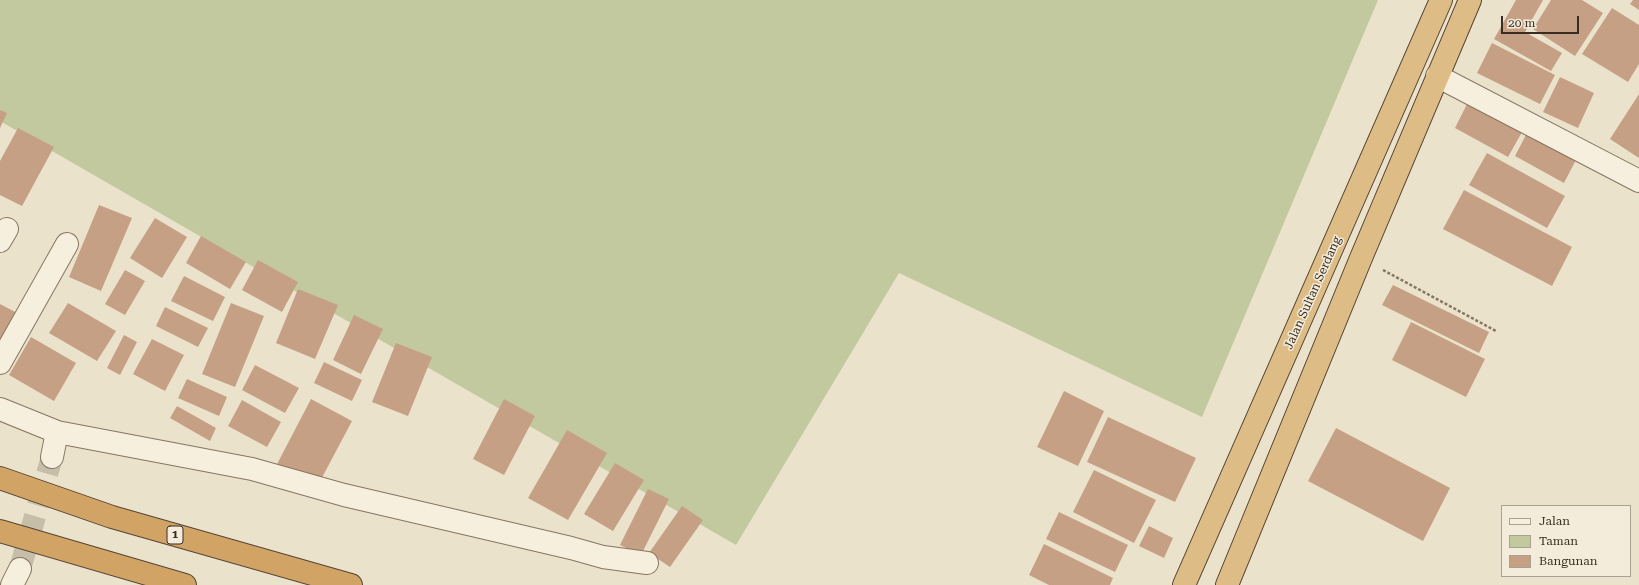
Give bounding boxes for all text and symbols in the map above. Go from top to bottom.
scale bar [1503,8,1581,34]
text: 20 m [1508,16,1535,30]
street label: Jalan Sultan Serdang [1282,234,1344,352]
legend [1501,505,1631,577]
text: Jalan [1539,514,1570,528]
road number: 1 [167,526,183,544]
text: Taman [1539,534,1578,548]
text: Bangunan [1539,554,1598,568]

